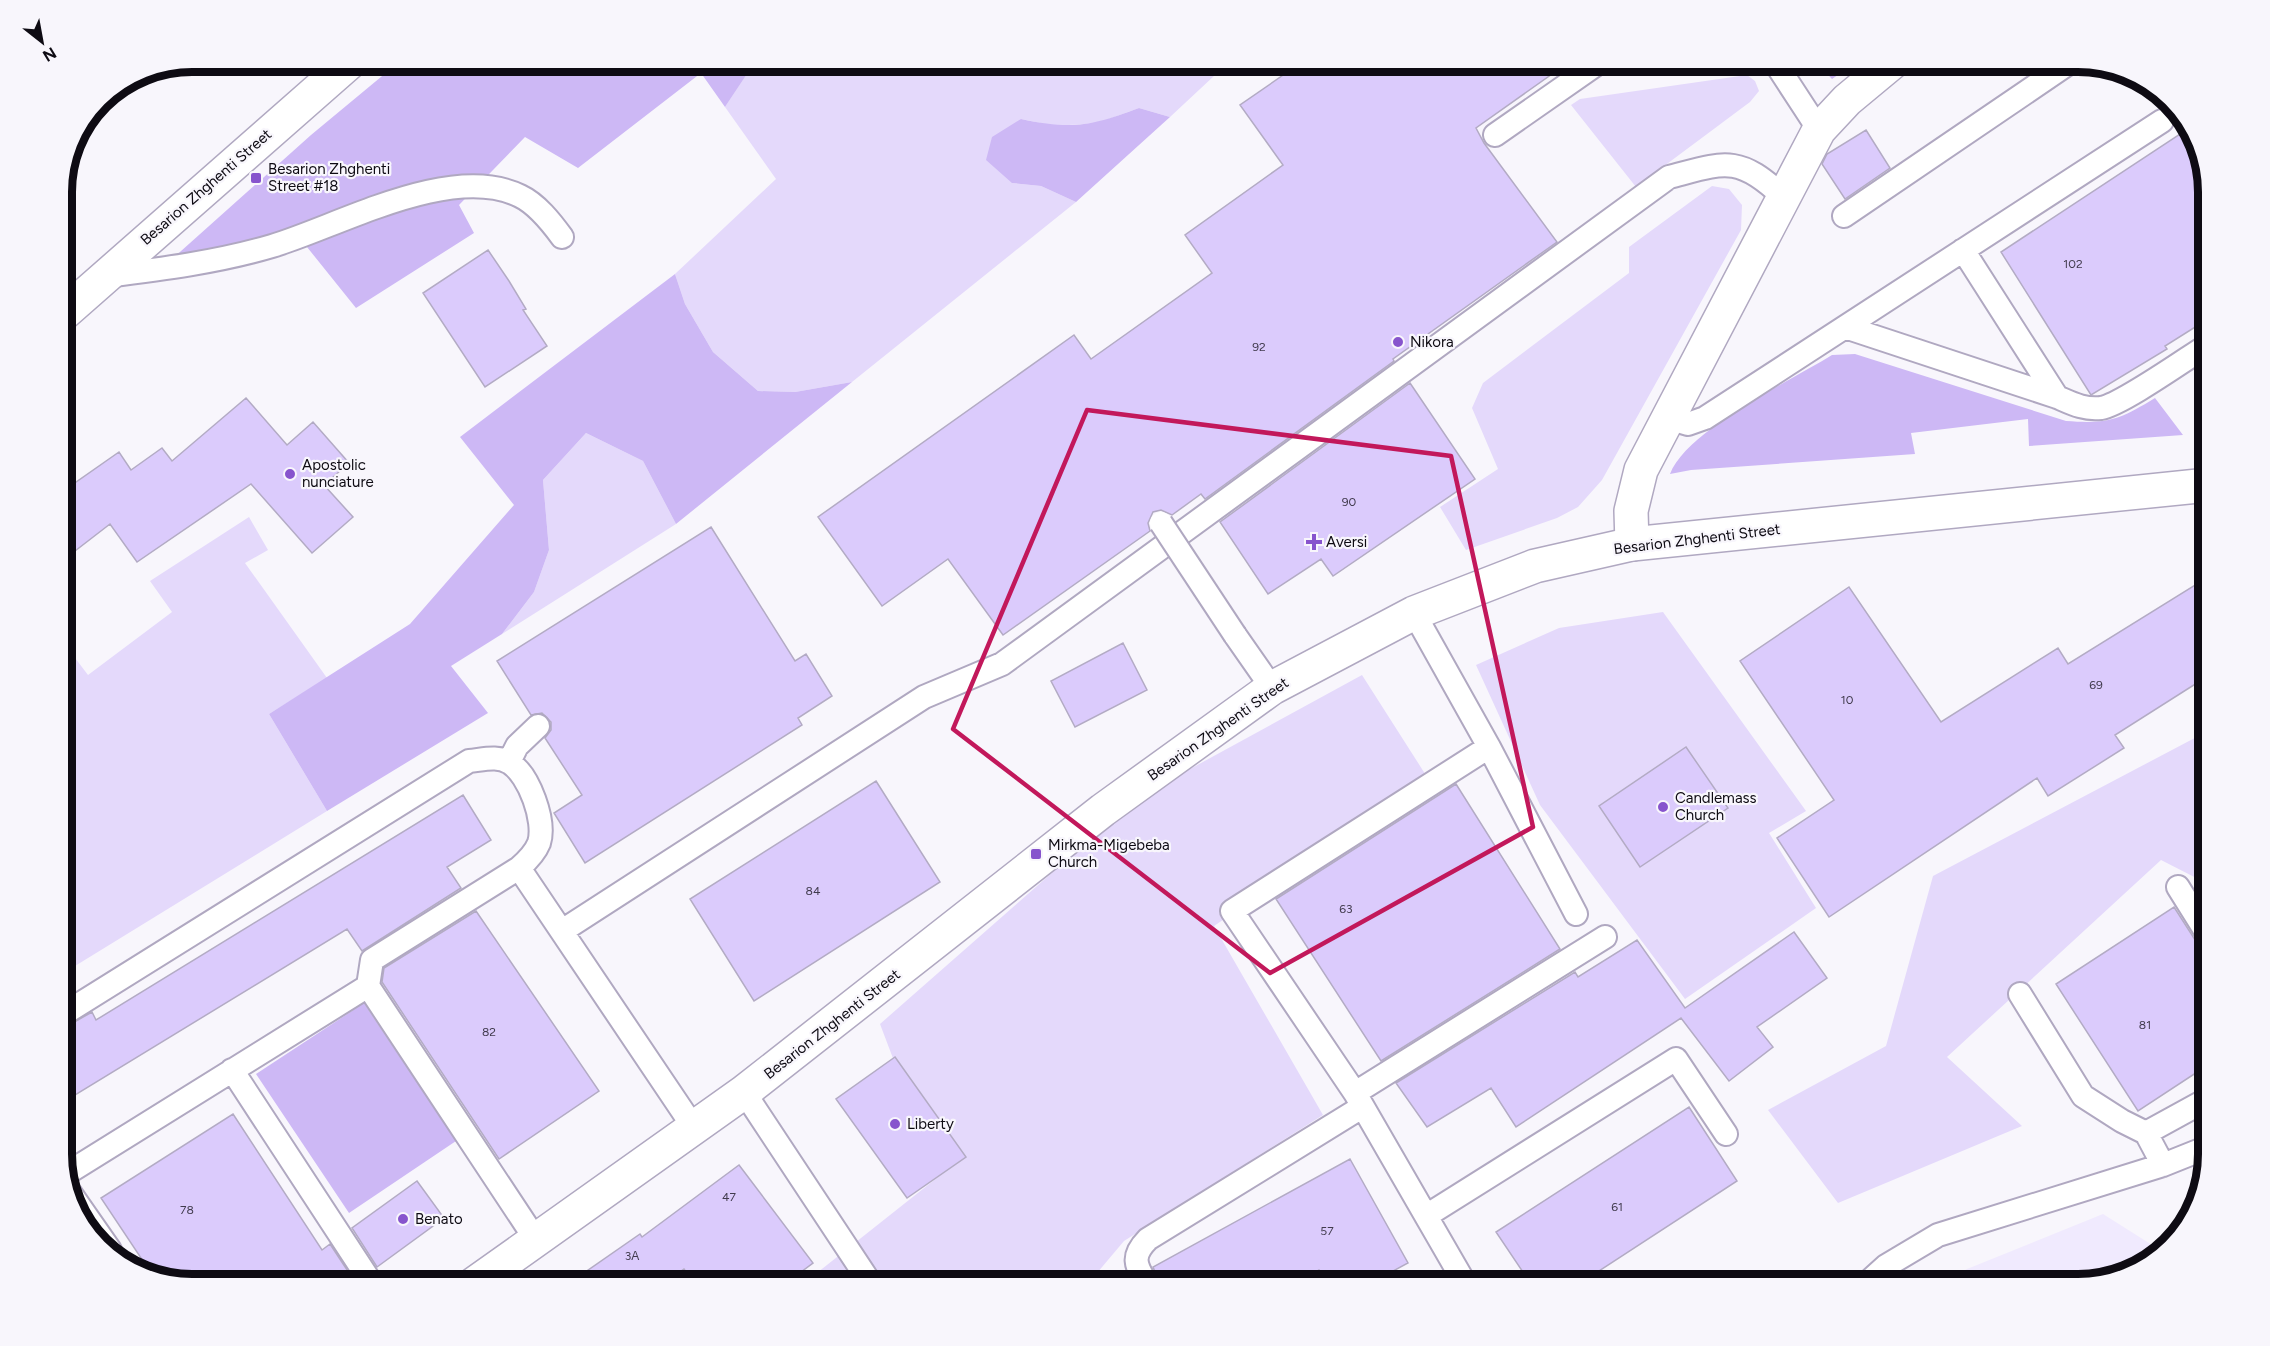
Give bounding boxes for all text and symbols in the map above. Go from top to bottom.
north arrow [12,12,72,72]
text: N [39,43,60,66]
street label: Besarion Zhghenti Street [137,125,276,249]
place label: Besarion Zhghenti Street #18 [268,160,390,195]
marker: Besarion Zhghenti Street #18 [249,171,263,185]
house number: 102 [2063,257,2083,271]
place label: Nikora [1410,333,1454,351]
marker: Nikora [1391,335,1405,349]
house number: 92 [1252,340,1266,354]
place label: Apostolic nunciature [302,456,374,491]
marker: Apostolic nunciature [283,467,297,481]
house number: 90 [1342,495,1357,509]
street label: Besarion Zhghenti Street [1613,520,1782,558]
place label: Aversi [1326,533,1367,551]
marker: Aversi [1307,535,1321,549]
street label: Besarion Zhghenti Street [1144,673,1292,785]
house number: 69 [2089,678,2103,692]
house number: 10 [1841,693,1854,707]
place label: Candlemass Church [1675,789,1757,824]
marker: Candlemass Church [1656,800,1670,814]
place label: Mirkma-Migebeba Church [1048,836,1170,871]
marker: Mirkma-Migebeba Church [1029,847,1043,861]
house number: 84 [806,884,821,898]
house number: 63 [1339,902,1353,916]
street label: Besarion Zhghenti Street [760,965,904,1083]
house number: 81 [2139,1018,2151,1032]
house number: 82 [482,1025,496,1039]
place label: Liberty [907,1115,954,1133]
marker: Liberty [888,1117,902,1131]
house number: 47 [722,1190,736,1204]
house number: 61 [1611,1200,1623,1214]
house number: 78 [180,1203,194,1217]
place label: Benato [415,1210,463,1228]
marker: Benato [396,1212,410,1226]
house number: 57 [1320,1224,1334,1238]
house number: 3А [625,1249,639,1263]

